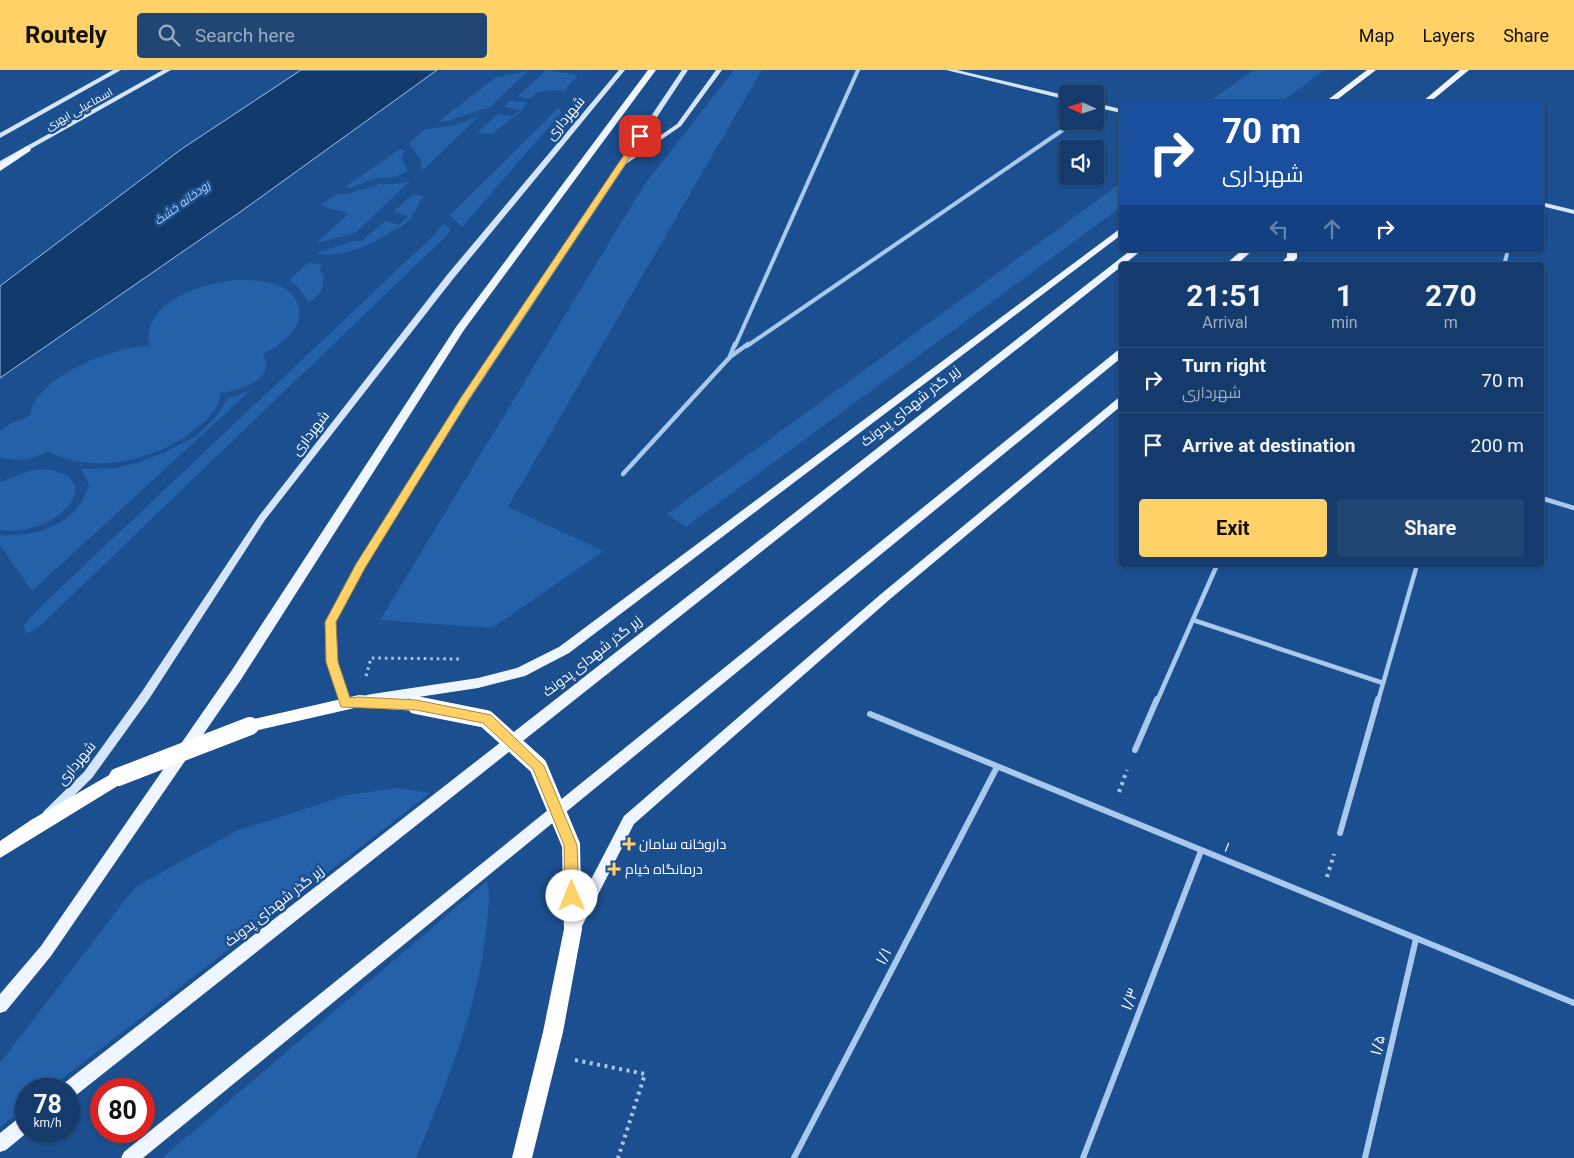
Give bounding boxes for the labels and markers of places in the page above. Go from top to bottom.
pin [619,115,661,157]
place label: داروخانه سامان [639,836,726,852]
marker: داروخانه سامان [623,838,635,850]
place label: درمانگاه خیام [625,861,703,879]
marker: درمانگاه خیام [607,862,621,876]

